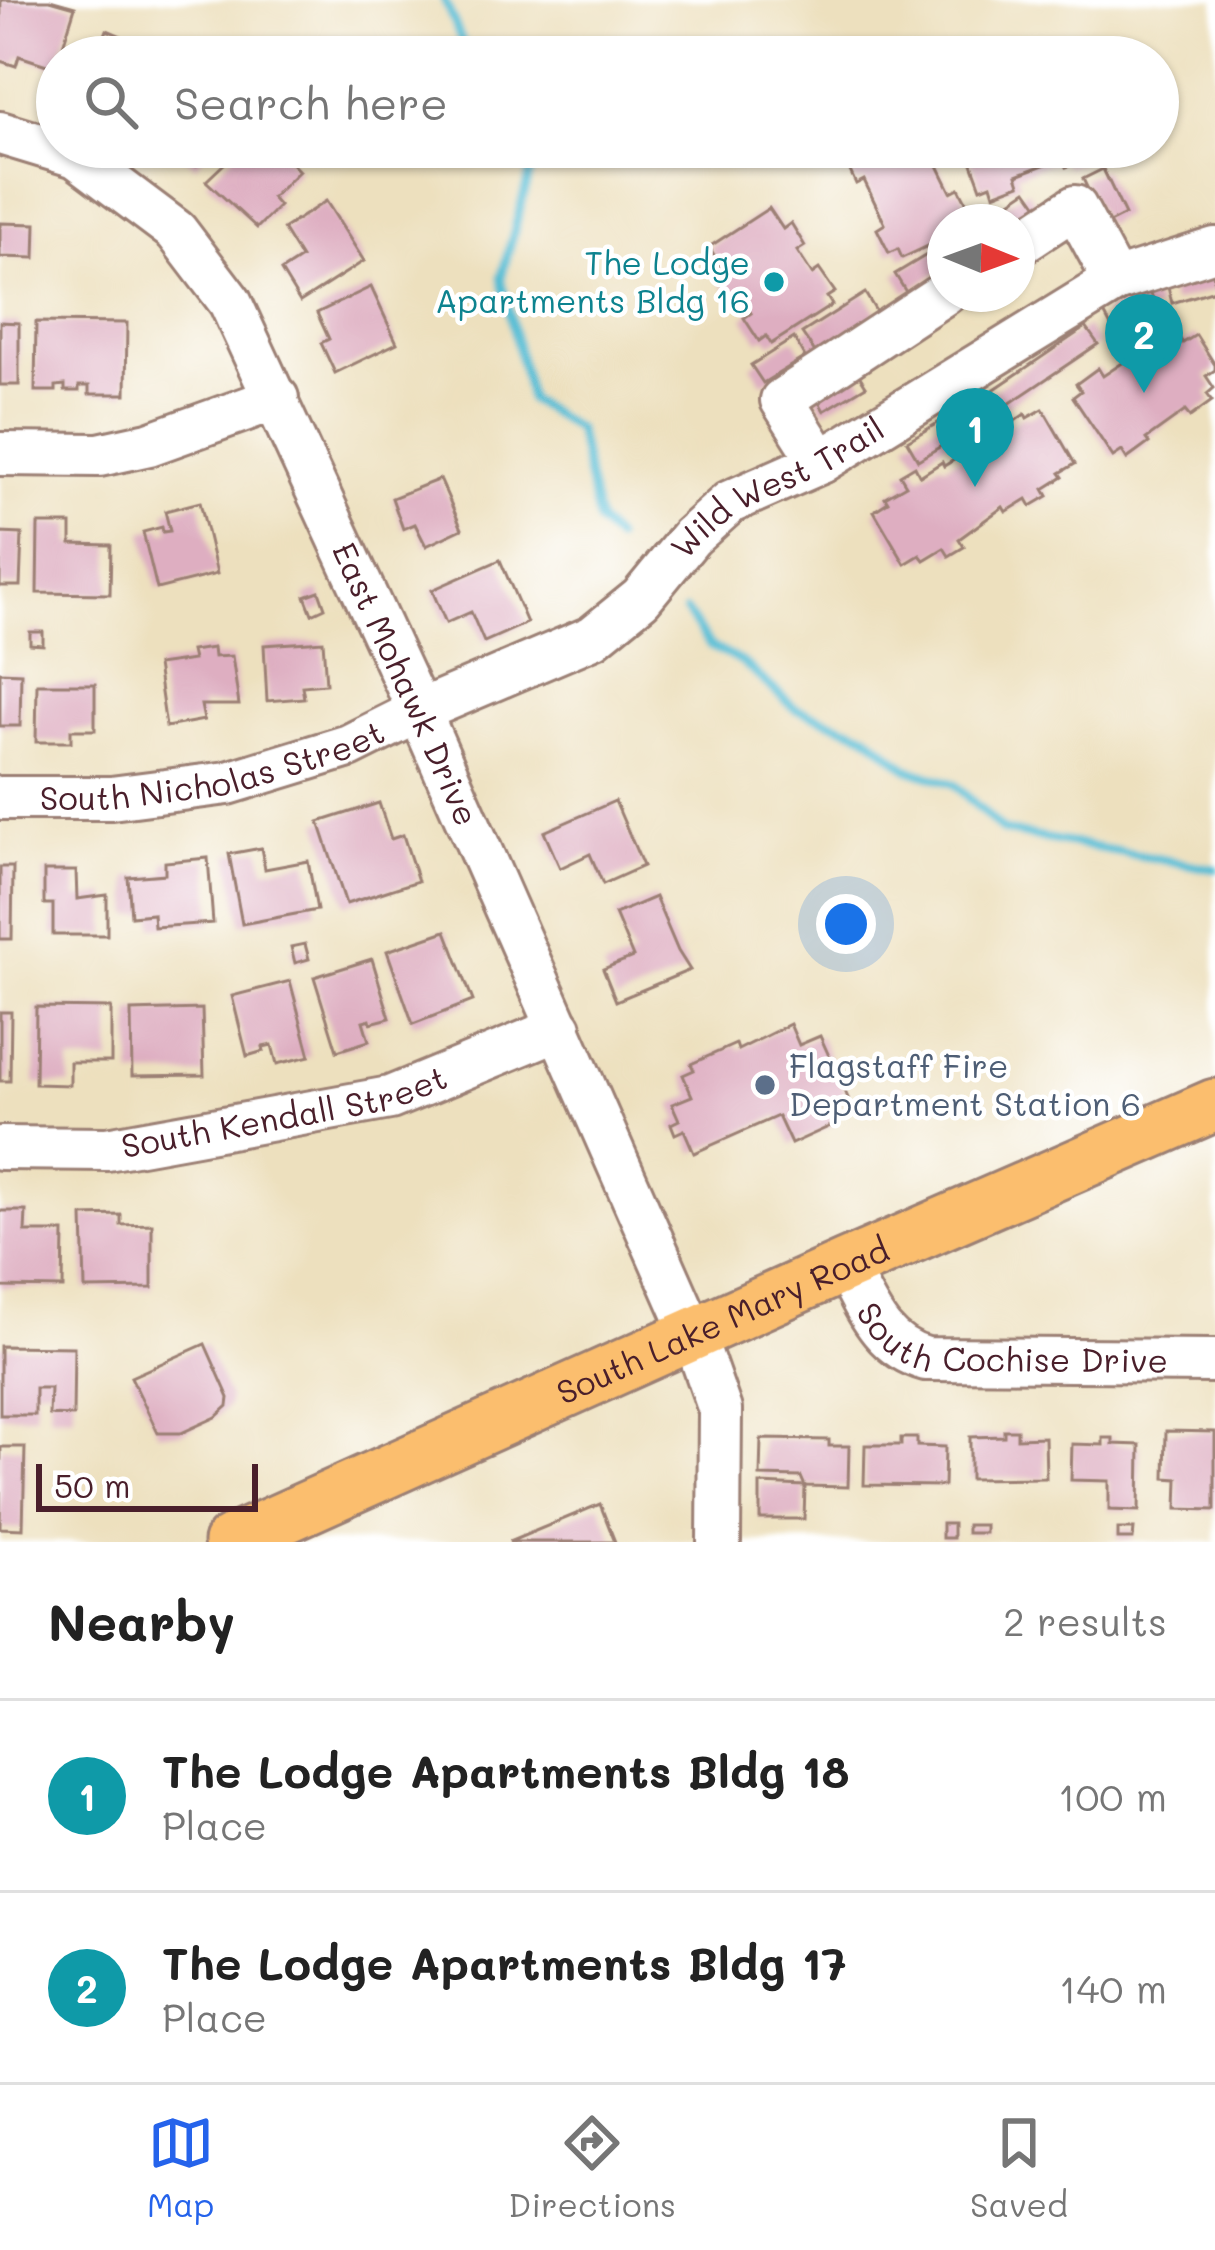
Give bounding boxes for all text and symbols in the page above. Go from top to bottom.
search box [36,36,1179,168]
icon: search [78,69,144,135]
text: Search here [174,73,448,131]
north arrow [927,204,1035,312]
place label: The Lodge Apartments Bldg 16 [435,240,750,321]
marker: The Lodge Apartments Bldg 16 [761,269,787,295]
pin: 2 [1105,294,1183,393]
pin: 1 [936,388,1014,487]
street label: Wild West Trail [660,406,891,566]
street label: East Mohawk Drive [324,535,490,832]
street label: South Nicholas Street [40,709,391,818]
your location [816,894,876,954]
place label: Flagstaff Fire Department Station 6 [789,1043,1141,1124]
street label: South Kendall Street [117,1054,453,1166]
marker: Flagstaff Fire Department Station 6 [752,1072,778,1098]
street label: South Lake Mary Road [549,1227,895,1413]
street label: South Cochise Drive [848,1293,1168,1381]
scale bar [36,1458,258,1511]
text: 50 m [54,1463,130,1506]
text: Nearby [48,1587,235,1654]
text: 2 results [1003,1595,1167,1646]
text: The Lodge Apartments Bldg 18 [162,1741,849,1799]
text: 1 [78,1770,96,1821]
text: 100 m [1058,1770,1167,1821]
text: Place [162,1799,267,1850]
text: The Lodge Apartments Bldg 17 [162,1933,847,1991]
text: 2 [76,1962,98,2013]
text: 140 m [1059,1962,1167,2013]
text: Place [162,1991,267,2042]
tab: Map [147,2110,214,2225]
tab: Directions [508,2110,676,2225]
tab: Saved [970,2110,1068,2225]

